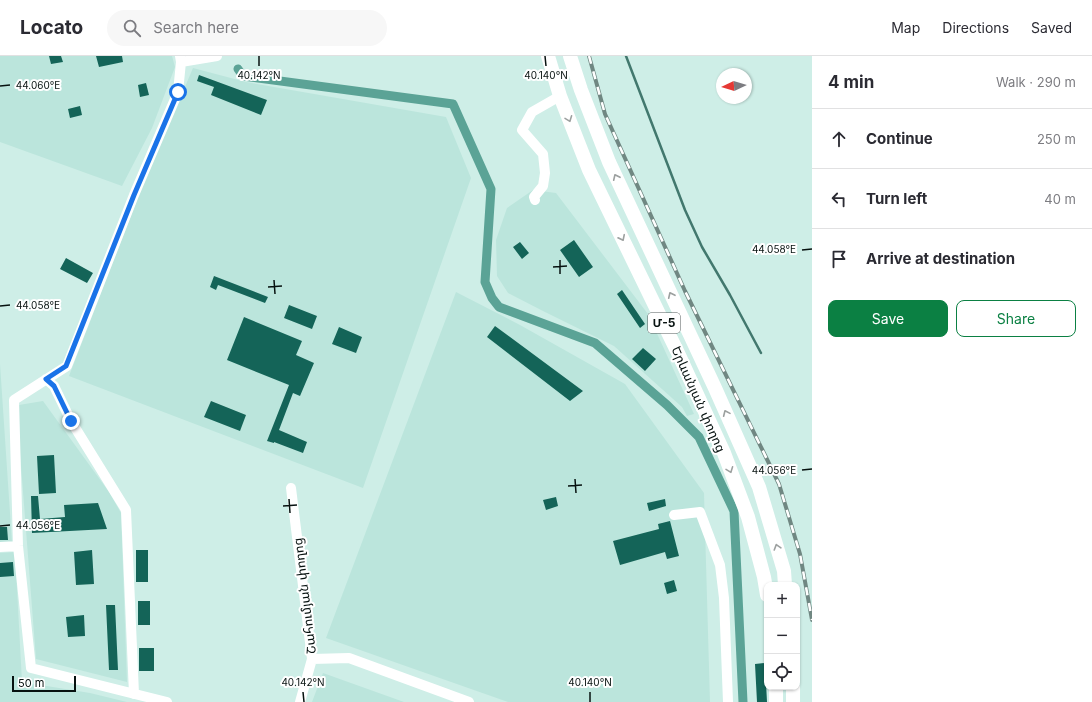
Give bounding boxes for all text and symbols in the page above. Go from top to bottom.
search box [107,10,387,46]
text: Locato [20,16,83,39]
icon: search [121,17,143,39]
text: Search here [153,18,239,37]
text: Map [891,19,920,36]
text: Directions [942,19,1009,36]
text: Saved [1031,19,1072,36]
north arrow [716,68,752,104]
text: 40.142°N [237,69,281,81]
text: 40.140°N [524,69,568,81]
text: 4 min [828,72,874,92]
text: Walk · 290 m [996,74,1076,90]
text: 44.060°E [16,79,60,91]
route start [169,83,187,101]
one-way arrow [565,116,573,123]
icon: ahead [828,128,850,150]
text: Continue [866,129,933,148]
text: 250 m [1037,131,1076,147]
one-way arrow [613,174,621,181]
icon: left [828,188,850,210]
text: Turn left [866,189,927,208]
text: 40 m [1044,191,1076,207]
one-way arrow [617,234,625,241]
text: 44.058°E [752,243,796,255]
icon: arrive [828,248,850,270]
text: Arrive at destination [866,249,1015,268]
one-way arrow [668,291,676,299]
text: 44.058°E [16,299,60,311]
button: Save [828,300,948,337]
button: Share [956,300,1076,337]
road number: Մ-5 [648,313,680,333]
street label: Երևանյան փողոց [668,343,730,455]
one-way arrow [723,409,731,417]
route end [62,412,80,430]
text: 44.056°E [752,464,796,476]
one-way arrow [725,467,734,474]
text: 44.056°E [16,519,60,531]
street label: Շահումյան փողոց [289,537,319,655]
one-way arrow [773,544,782,551]
map controls [764,582,800,690]
button: + [764,582,800,618]
button: − [764,618,800,654]
button: locate [764,654,800,690]
scale bar [12,674,76,693]
text: 50 m [18,676,44,690]
text: 40.142°N [281,676,325,688]
text: 40.140°N [568,676,612,688]

